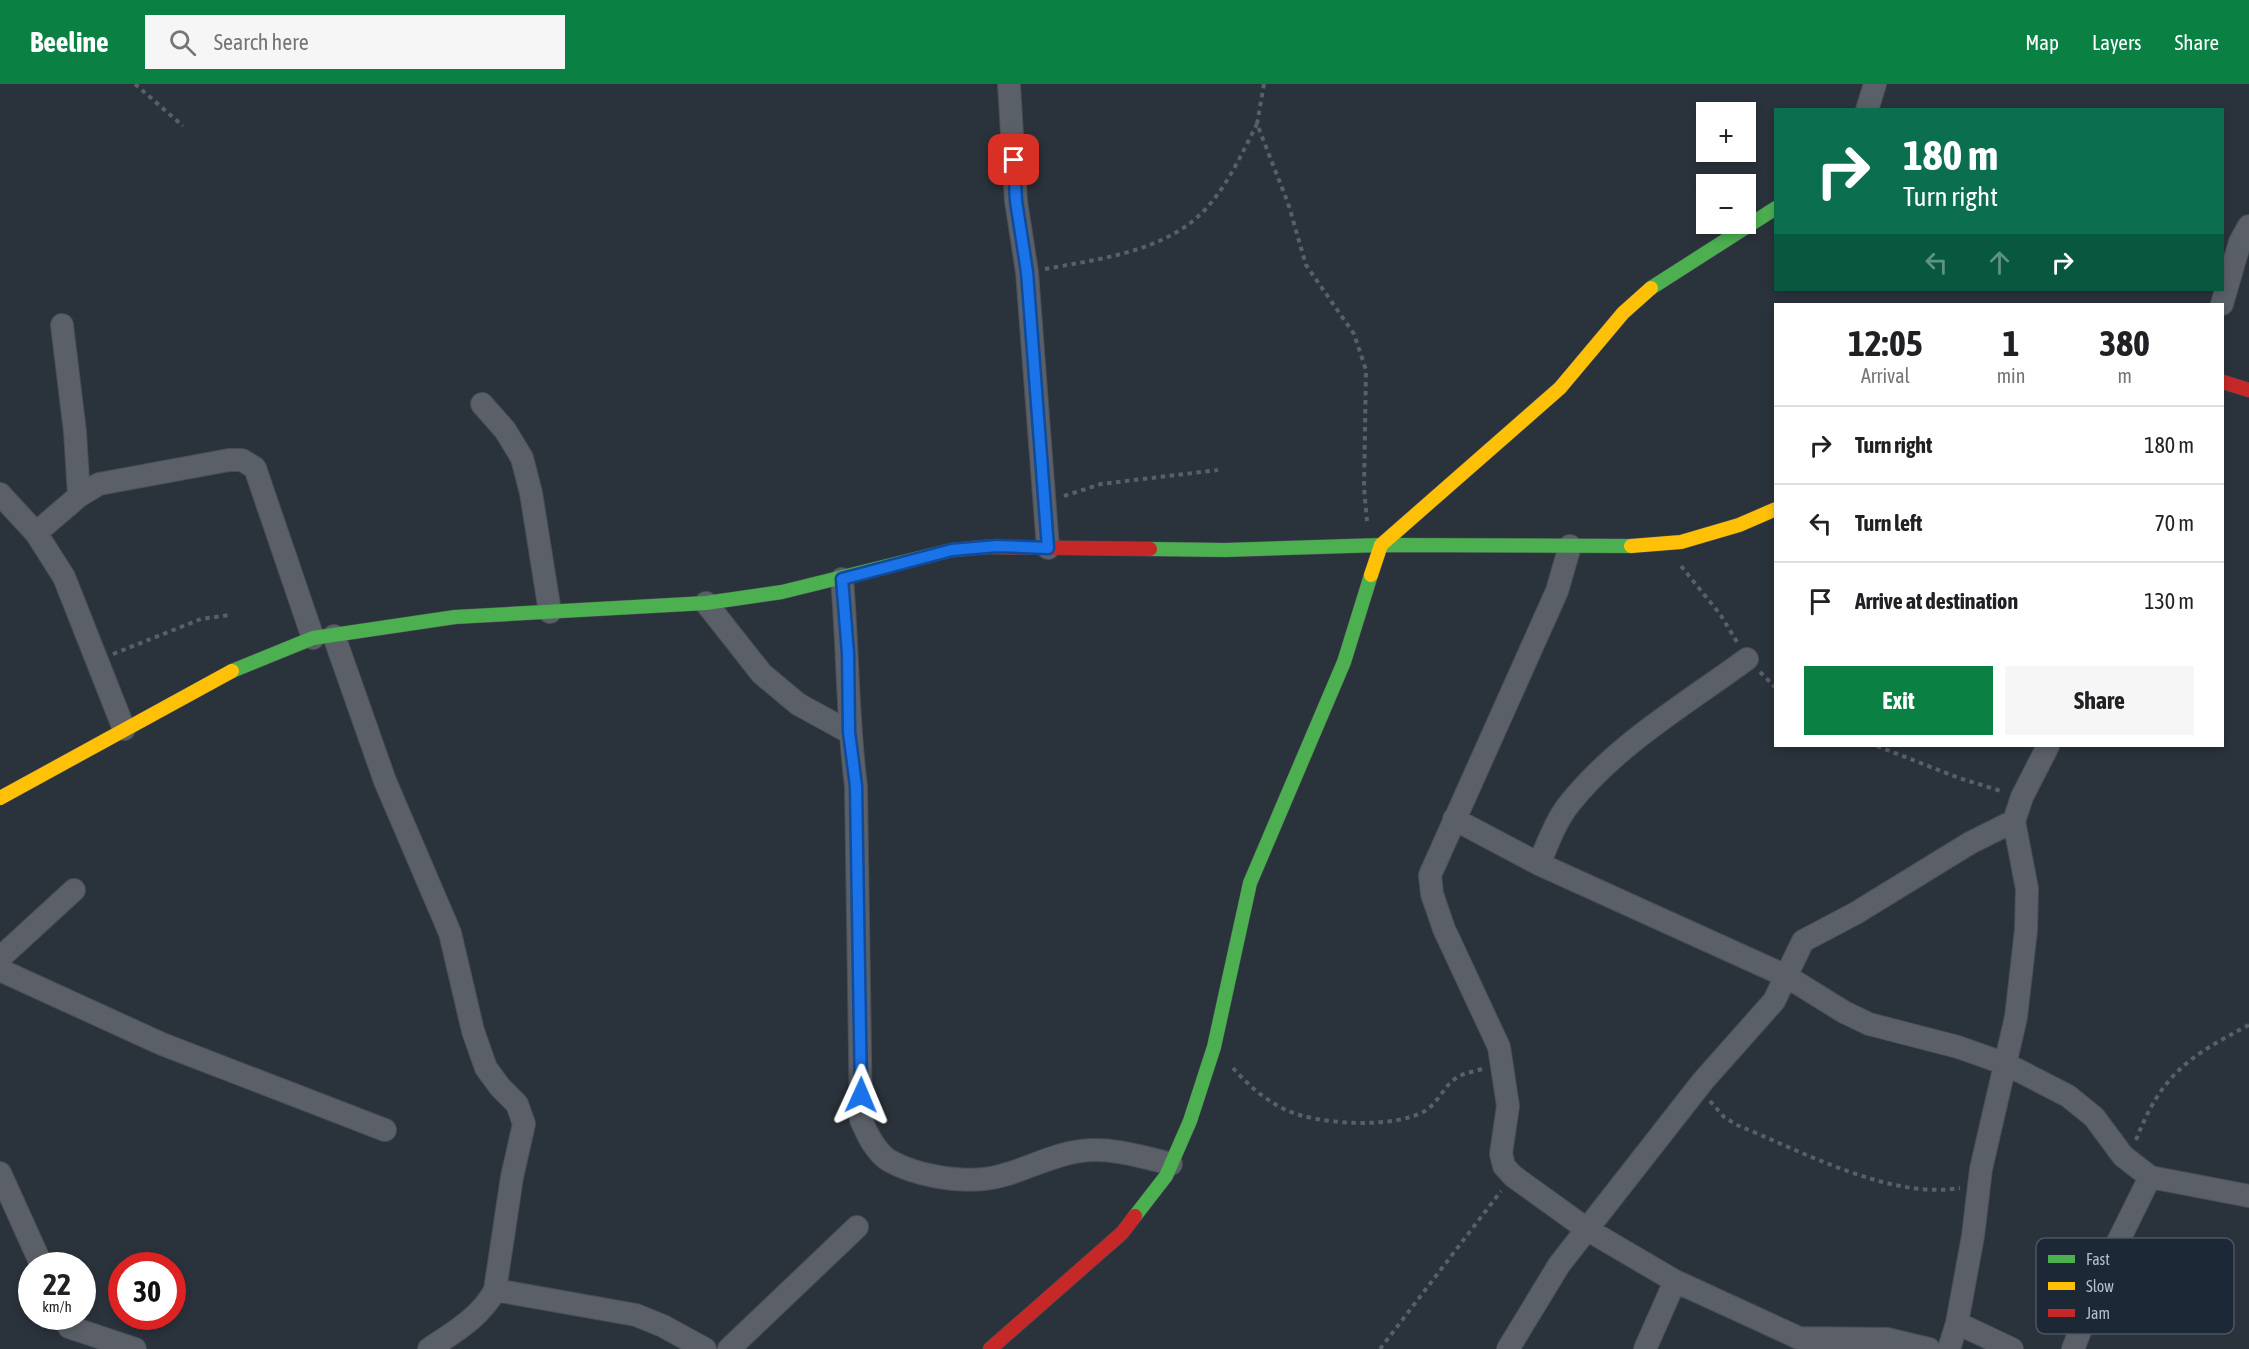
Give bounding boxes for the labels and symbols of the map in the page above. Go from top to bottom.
pin [988,134,1039,185]
position arrow [829,1063,893,1127]
legend [2036,1238,2234,1334]
text: Fast [2086,1250,2110,1268]
speed limit sign: 30 [108,1252,186,1330]
text: Slow [2086,1277,2114,1295]
text: Jam [2086,1304,2110,1322]

